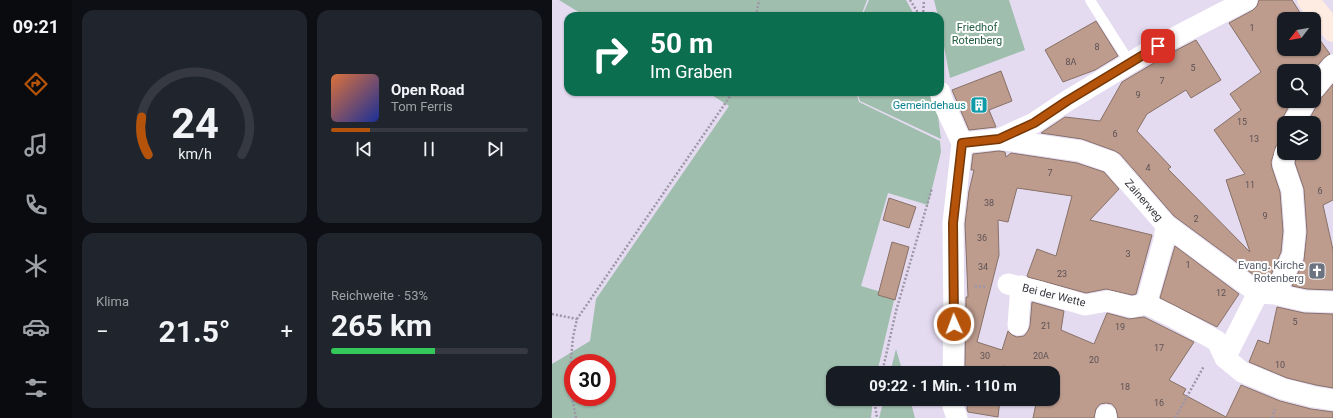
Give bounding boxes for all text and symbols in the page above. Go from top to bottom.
north arrow [1277,12,1321,56]
map controls [1277,12,1321,160]
text: 09:21 [13,16,59,37]
park label: Friedhof Rotenberg [952,21,1002,47]
house number: 1 [1249,23,1255,33]
text: 50 m [650,27,713,60]
icon: right [584,28,636,80]
pin [1141,29,1175,63]
icon: arrive [1147,35,1169,57]
house number: 8 [1094,42,1100,52]
house number: 8A [1066,57,1077,67]
text: Im Graben [650,61,733,82]
house number: 5 [1190,63,1196,73]
button: search [1277,64,1321,108]
icon: directions [22,70,50,98]
house number: 7 [1159,76,1165,86]
text: Open Road [391,81,465,99]
house number: 9 [1135,90,1141,100]
building icon: Gemeindehaus [969,95,989,115]
text: 24 [171,98,218,147]
text: Tom Ferris [391,99,453,114]
place label: Gemeindehaus [893,99,966,112]
button: layers [1277,116,1321,160]
house number: 15 [1237,117,1247,127]
house number: 6 [1112,129,1118,139]
icon: music [22,131,50,159]
house number: 13 [1249,134,1259,144]
icon: previous [353,138,375,160]
icon: pause [418,138,440,160]
icon: next [484,138,506,160]
text: km/h [178,145,211,161]
house number: 4 [1145,163,1151,173]
house number: 7 [1047,168,1053,178]
street label: Zainerweg [1122,177,1165,224]
house number: 11 [1245,180,1255,190]
house number: 6 [1317,186,1323,196]
icon: phone [22,191,50,219]
house number: 38 [984,198,994,208]
house number: 9 [1262,211,1268,221]
house number: 2 [1193,214,1199,224]
house number: 36 [977,233,987,243]
house number: 3 [1125,249,1131,259]
icon: climate [22,252,50,280]
place label: Evang. Kirche Rotenberg [1238,259,1304,285]
house number: 1 [1185,260,1191,270]
church icon: Evang. Kirche Rotenberg [1307,261,1327,281]
house number: 34 [978,262,988,272]
house number: 23 [1057,269,1067,279]
street label: Bei der Wette [1021,281,1087,310]
text: Reichweite · 53% [331,288,428,303]
house number: 12 [1216,288,1226,298]
text: Klima [96,294,129,309]
position arrow [933,303,975,345]
text: 265 km [331,308,432,343]
icon: car [22,313,50,341]
text: 21.5° [159,314,231,349]
house number: 5 [1292,317,1298,327]
text: − [96,319,109,344]
text: + [281,319,293,344]
house number: 21 [1041,321,1051,331]
house number: 19 [1115,322,1125,332]
house number: 17 [1154,343,1164,353]
house number: 30 [980,351,990,361]
house number: 20A [1033,351,1049,361]
speed limit sign: 30 [564,354,616,406]
house number: 20 [1089,355,1099,365]
house number: 10 [1275,360,1285,370]
icon: filters [22,374,50,402]
text: 09:22 · 1 Min. · 110 m [869,377,1017,395]
house number: 18 [1120,382,1130,392]
house number: 16 [1154,398,1164,408]

